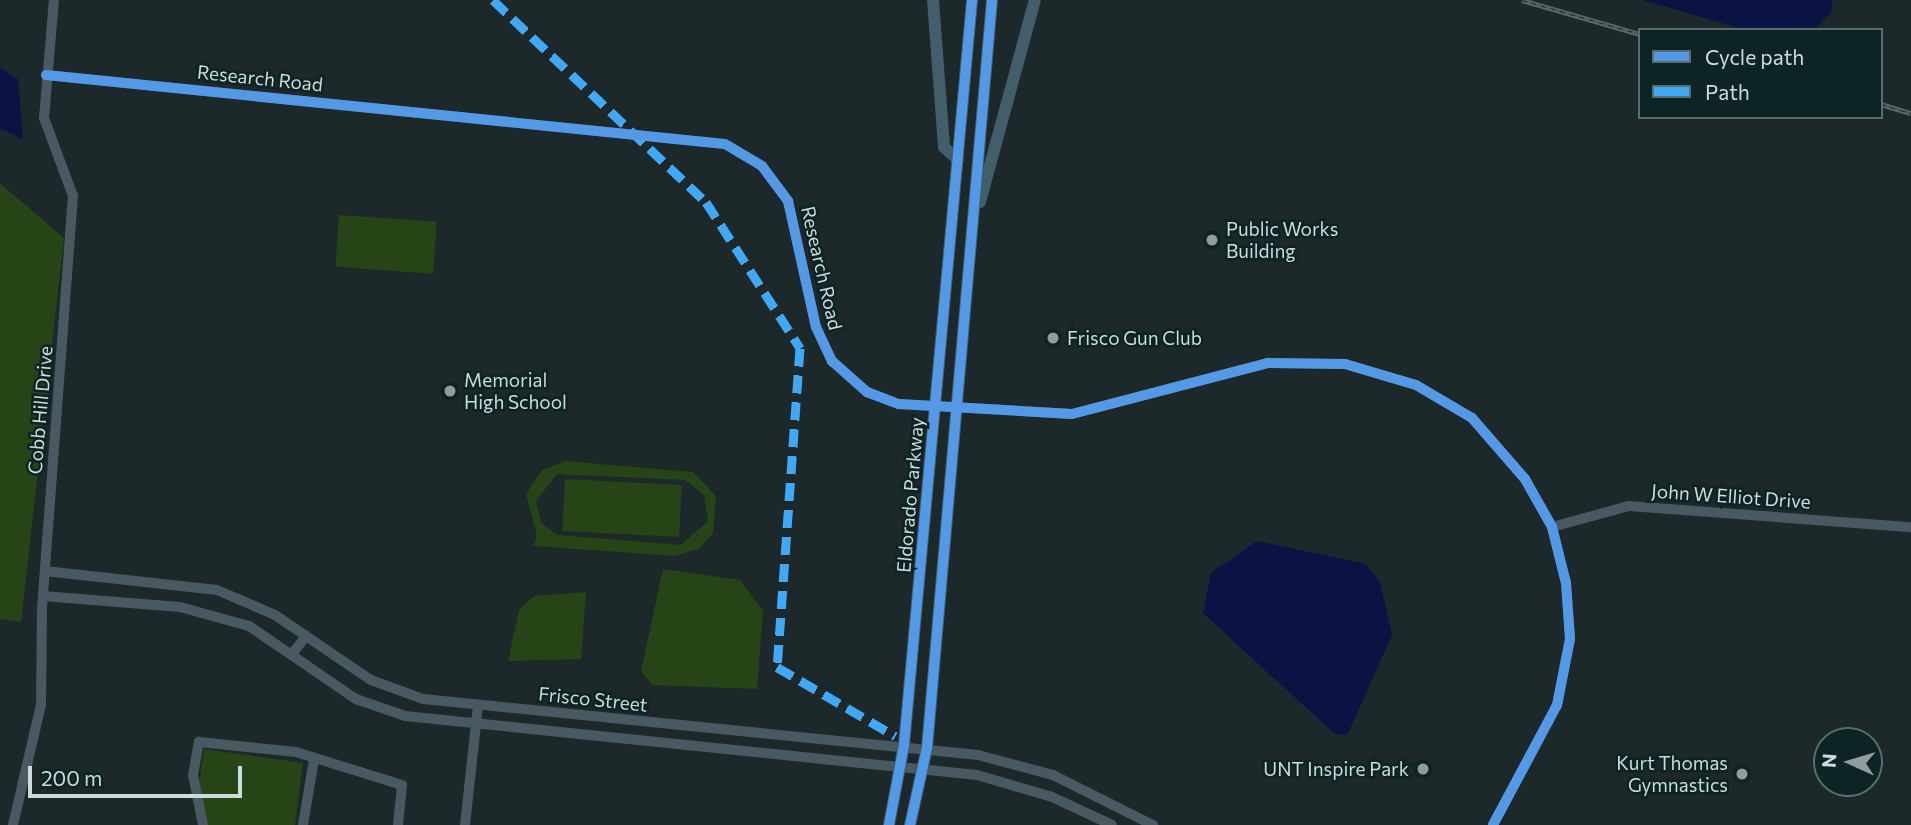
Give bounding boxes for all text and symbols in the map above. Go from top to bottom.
legend [1638,28,1883,119]
text: Cycle path [1705,44,1804,69]
street label: Research Road [196,60,324,96]
text: Path [1705,79,1750,104]
street label: Research Road [797,204,847,332]
place label: Public Works Building [1226,218,1338,262]
marker: Public Works Building [1204,232,1220,248]
place label: Frisco Gun Club [1067,327,1202,349]
marker: Frisco Gun Club [1045,330,1061,346]
street label: Cobb Hill Drive [23,345,57,475]
place label: Memorial High School [464,369,567,413]
marker: Memorial High School [442,383,458,399]
street label: Eldorado Parkway [892,416,928,574]
street label: John W Elliot Drive [1651,479,1811,513]
street label: Frisco Street [537,682,649,716]
north arrow [1813,727,1883,797]
scale bar [32,752,245,796]
place label: Kurt Thomas Gymnastics [1616,752,1728,796]
text: N [1817,753,1841,769]
place label: UNT Inspire Park [1263,758,1409,780]
marker: UNT Inspire Park [1415,761,1431,777]
text: 200 m [41,765,102,790]
marker: Kurt Thomas Gymnastics [1734,766,1750,782]

